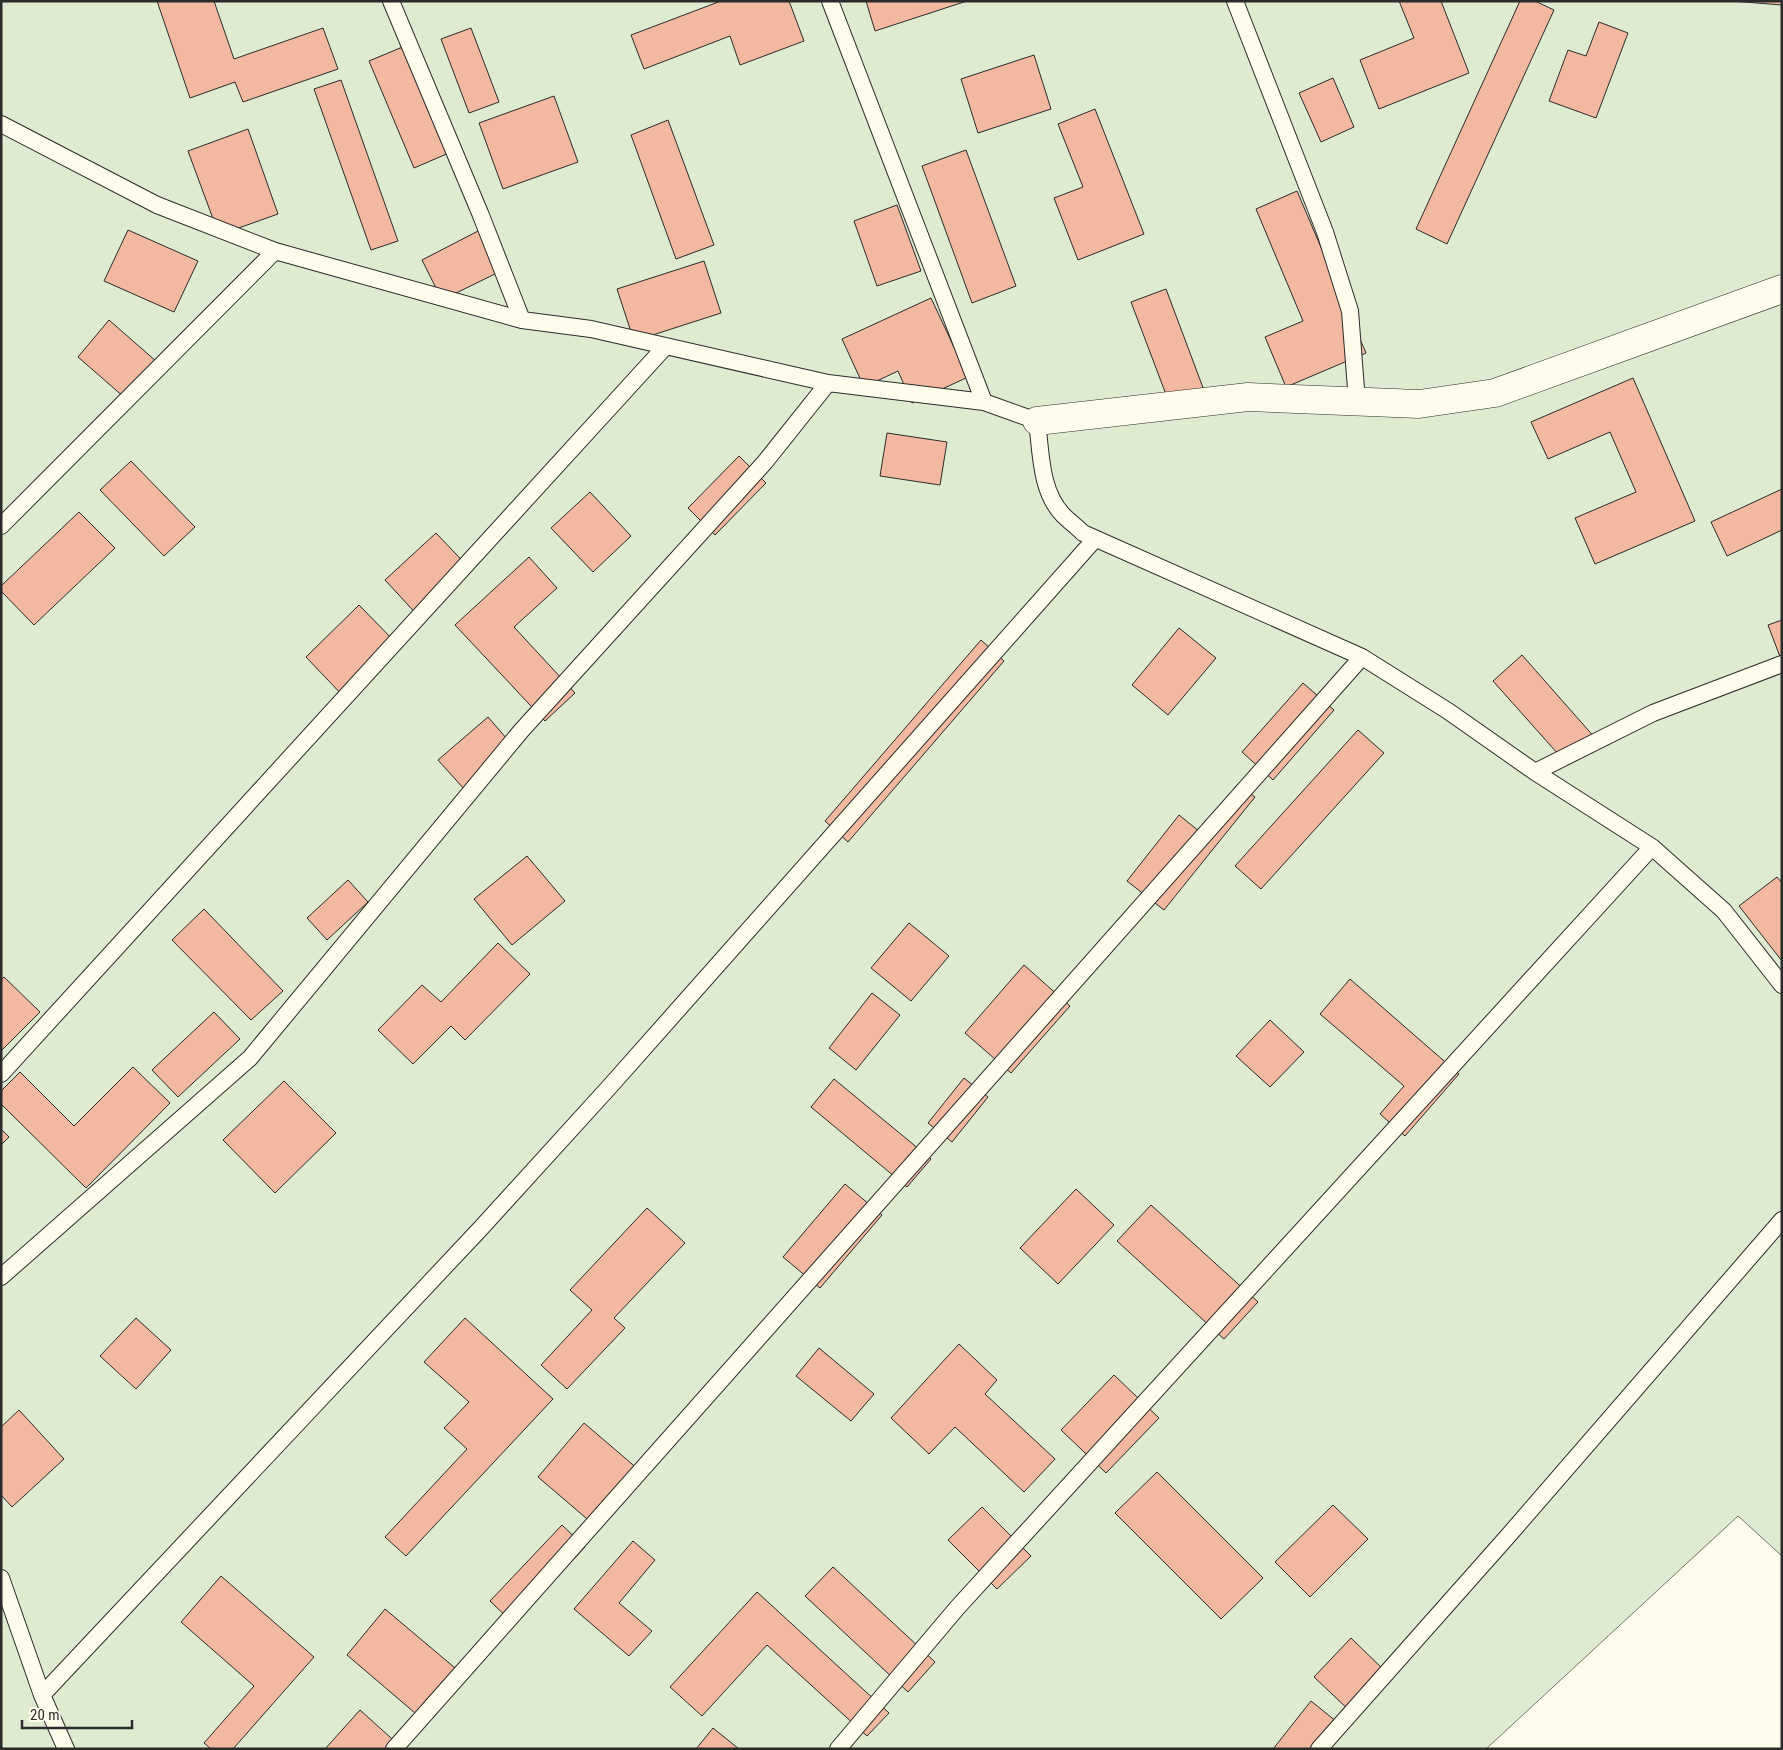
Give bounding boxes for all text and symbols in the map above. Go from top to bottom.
scale bar [22,1698,132,1730]
text: 20 m [30,1706,60,1724]

